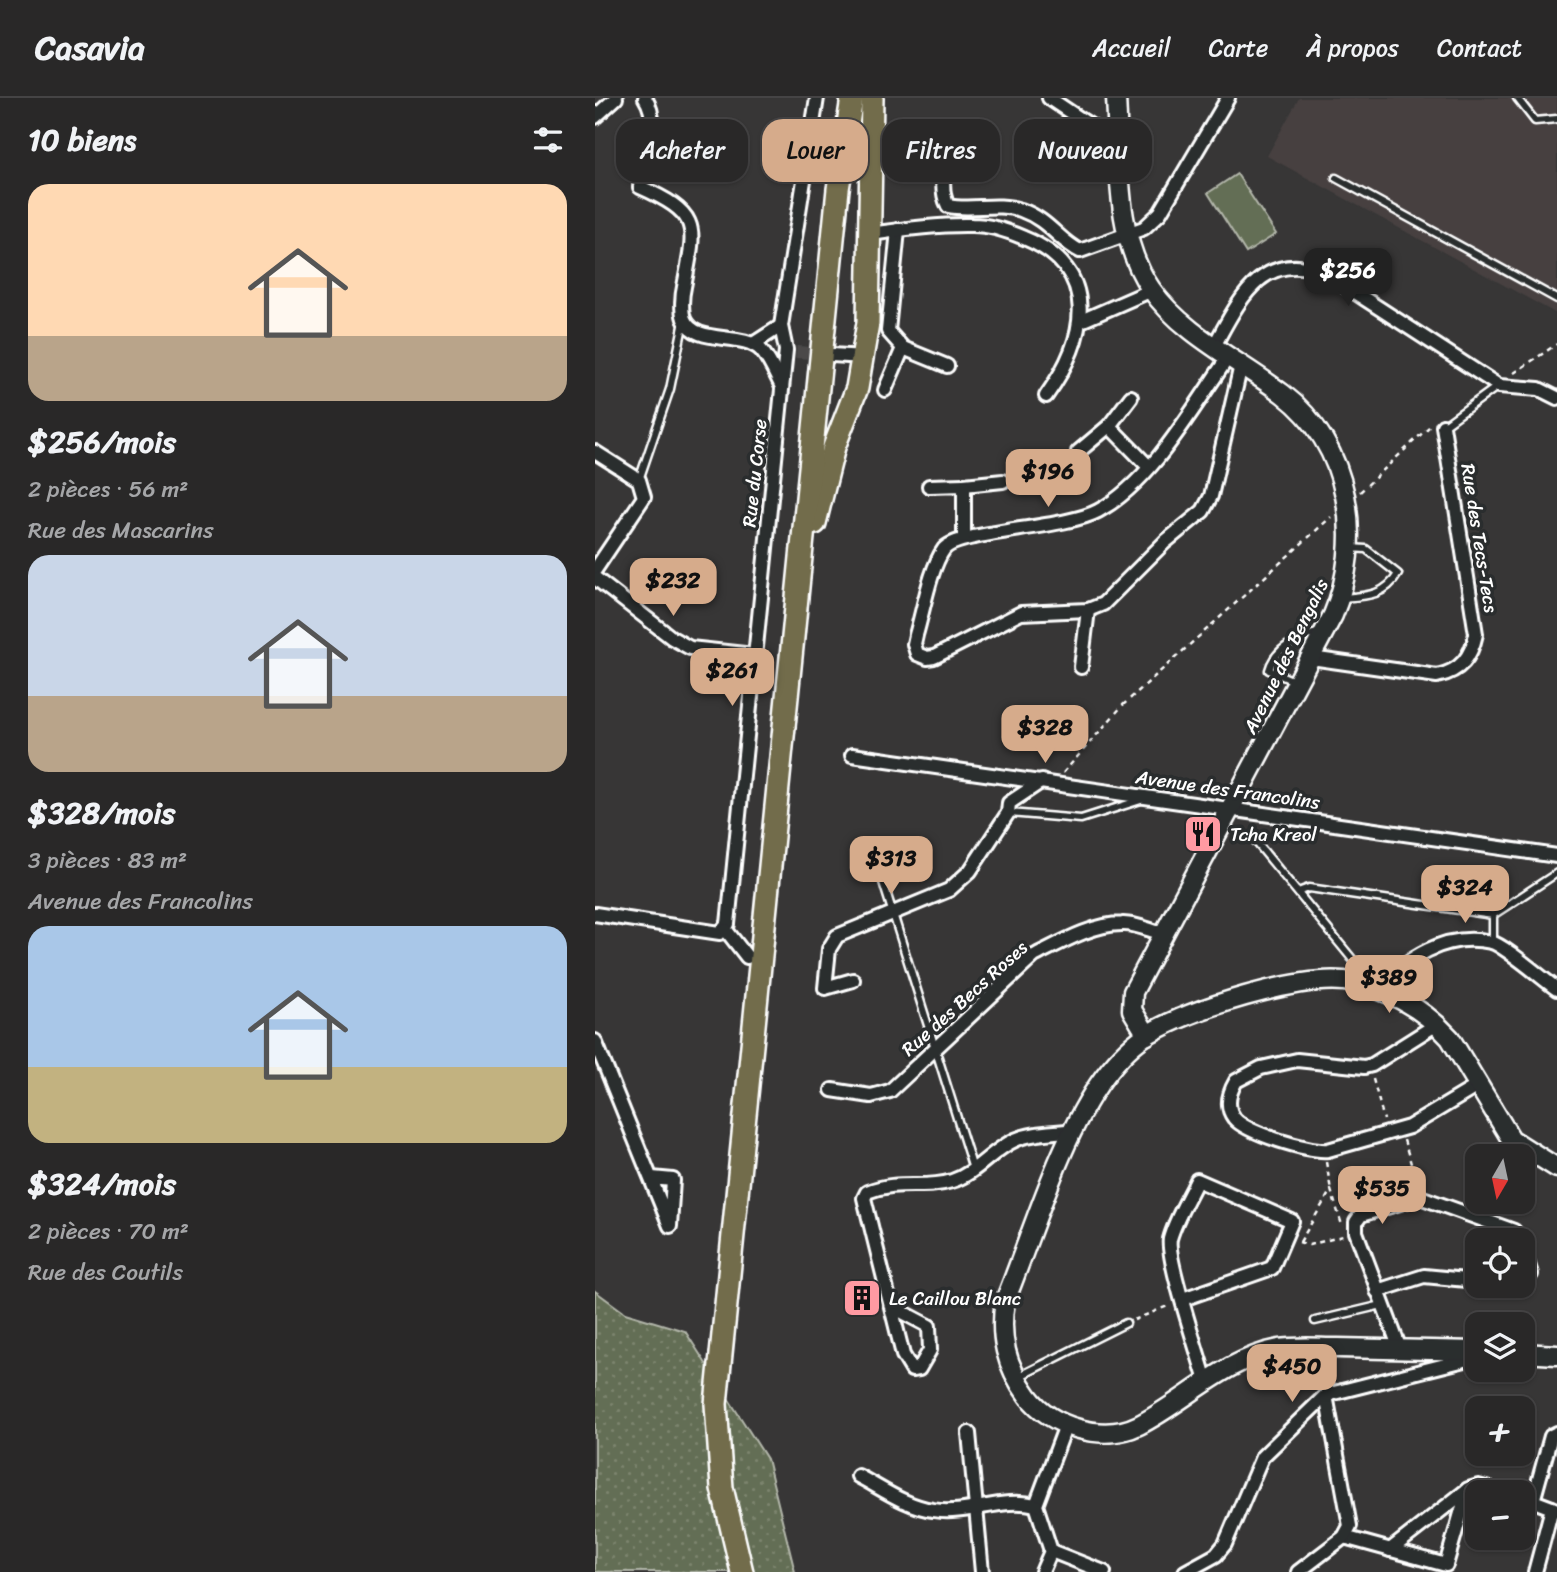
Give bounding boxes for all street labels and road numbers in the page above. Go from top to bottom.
street label: Rue du Corse [732,417,777,529]
street label: Rue des Tecs-Tecs [1451,461,1508,615]
street label: Avenue des Bengalis [1233,573,1338,741]
street label: Avenue des Francolins [1133,760,1322,819]
street label: Rue des Becs Roses [893,932,1035,1065]

